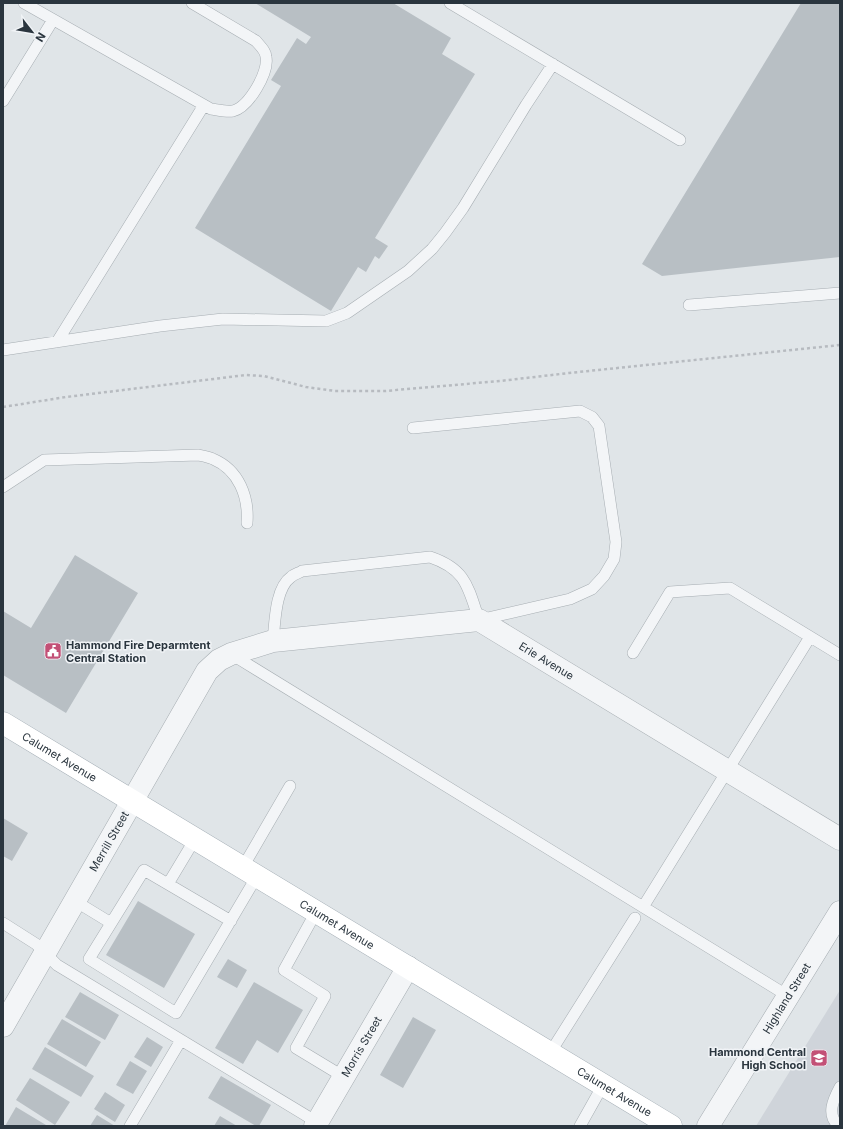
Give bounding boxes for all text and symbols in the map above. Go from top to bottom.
north arrow [12,12,52,52]
text: N [32,30,49,44]
place label: Hammond Fire Deparmtent Central Station [66,638,211,665]
street label: Erie Avenue [516,639,576,683]
public building icon: Hammond Fire Deparmtent Central Station [43,641,63,661]
street label: Calumet Avenue [20,729,99,785]
street label: Merrill Street [86,808,132,874]
street label: Calumet Avenue [297,897,377,952]
street label: Highland Street [760,960,814,1036]
street label: Morris Street [338,1013,385,1079]
place label: Hammond Central High School [709,1045,806,1072]
school or university icon: Hammond Central High School [809,1048,829,1068]
street label: Calumet Avenue [574,1064,654,1120]

